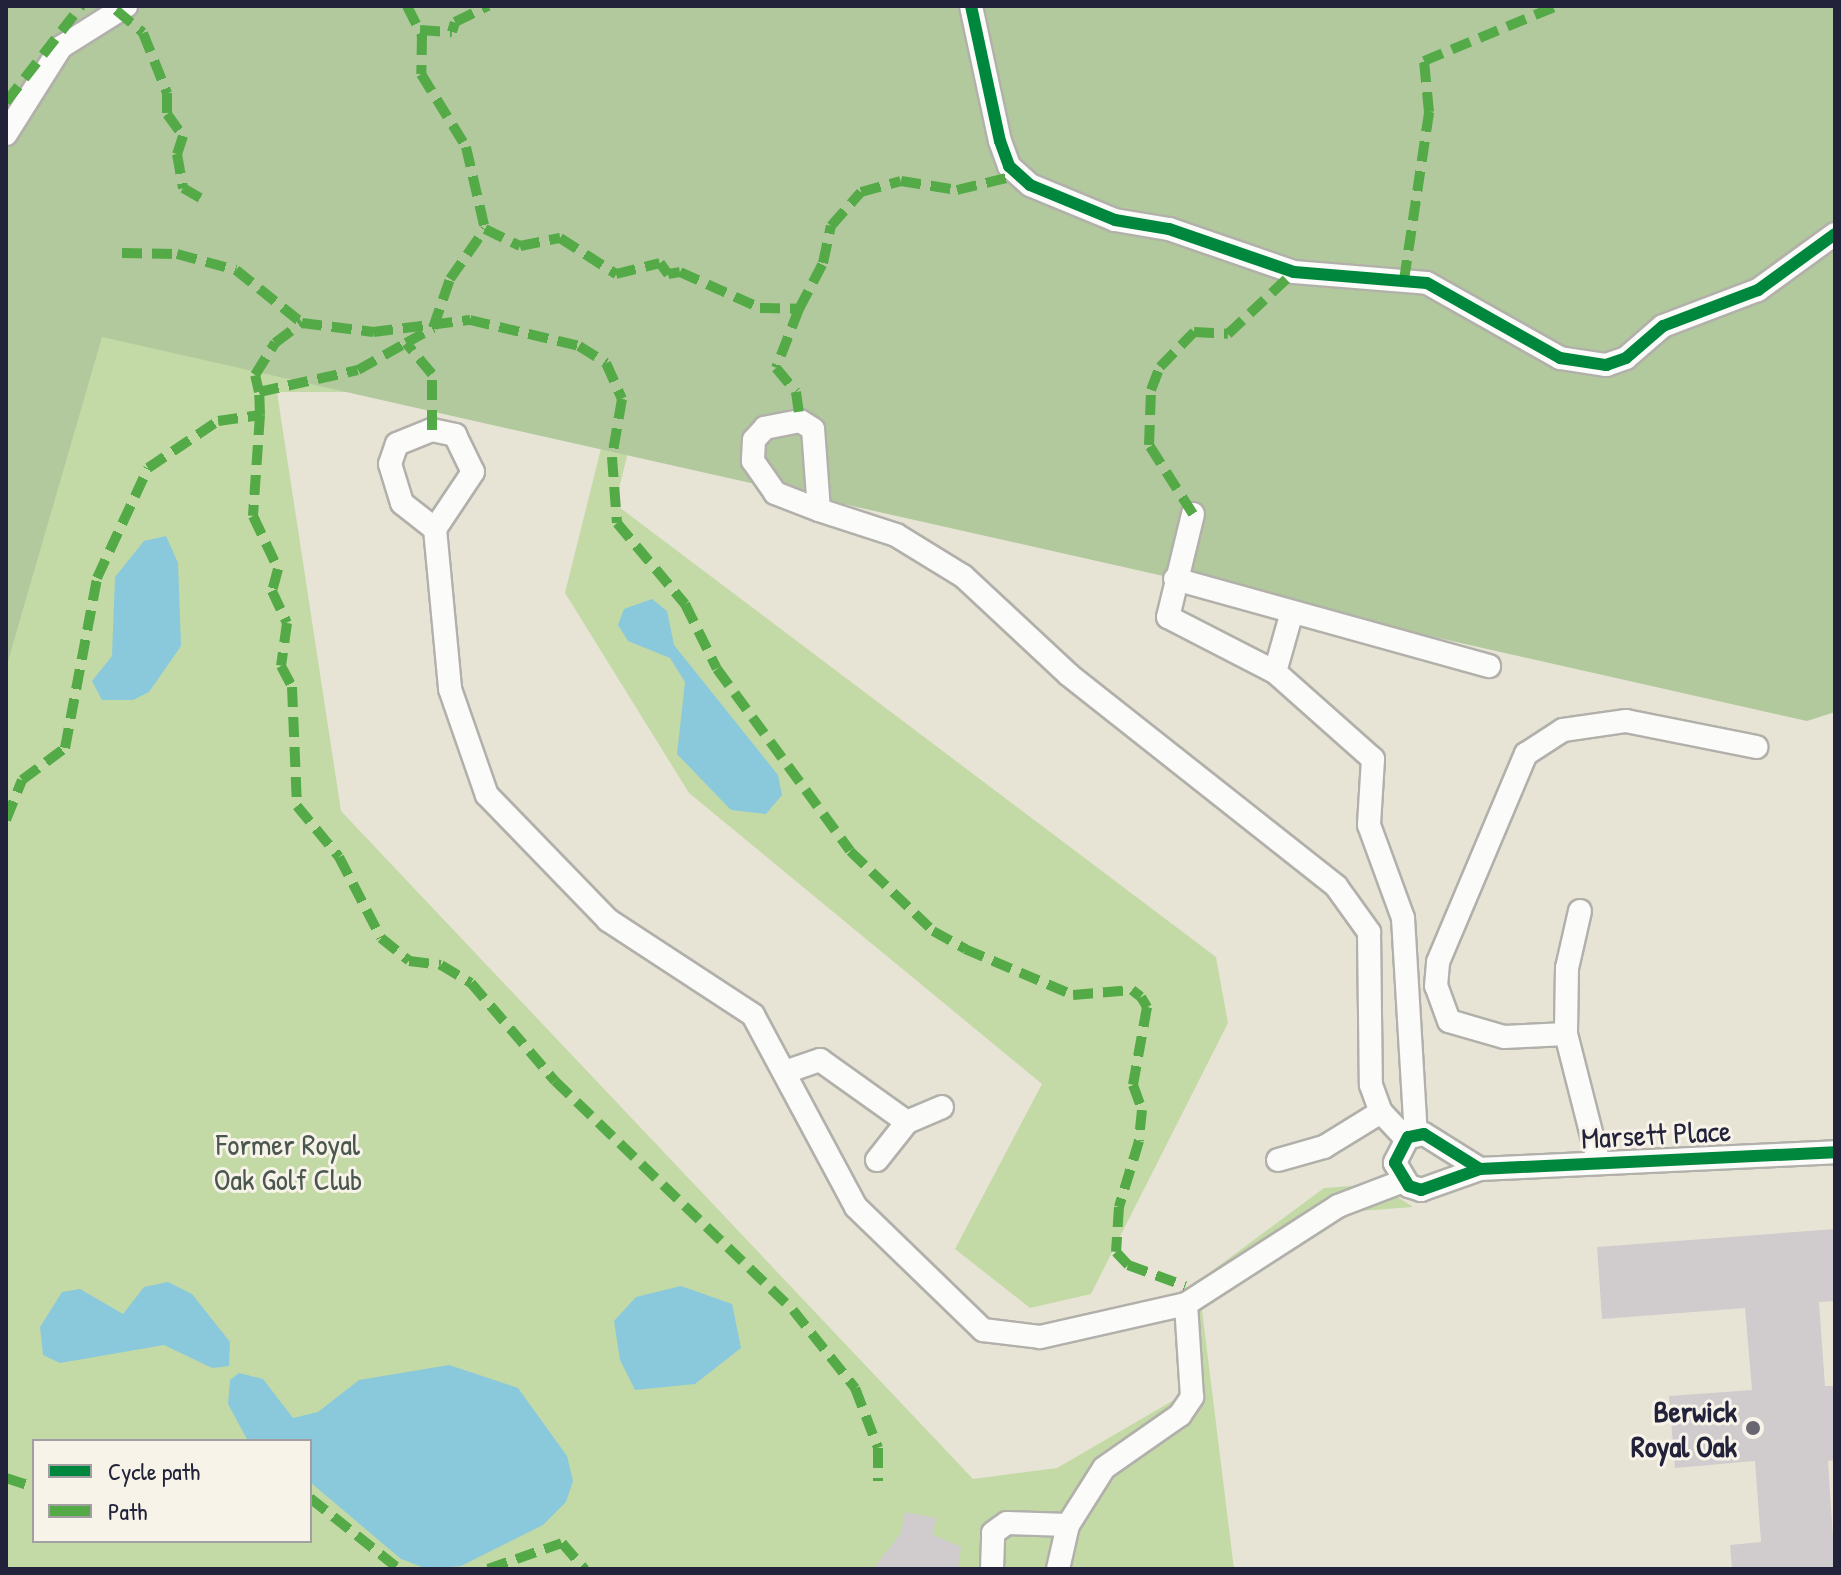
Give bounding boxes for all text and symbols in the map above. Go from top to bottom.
street label: Marsett Place [1580,1112,1732,1156]
park label: Former Royal Oak Golf Club [214,1126,362,1196]
place label: Berwick Royal Oak [1631,1393,1737,1464]
marker: Berwick Royal Oak [1744,1419,1762,1437]
legend [32,1439,312,1543]
text: Cycle path [108,1455,200,1487]
text: Path [108,1495,147,1527]

